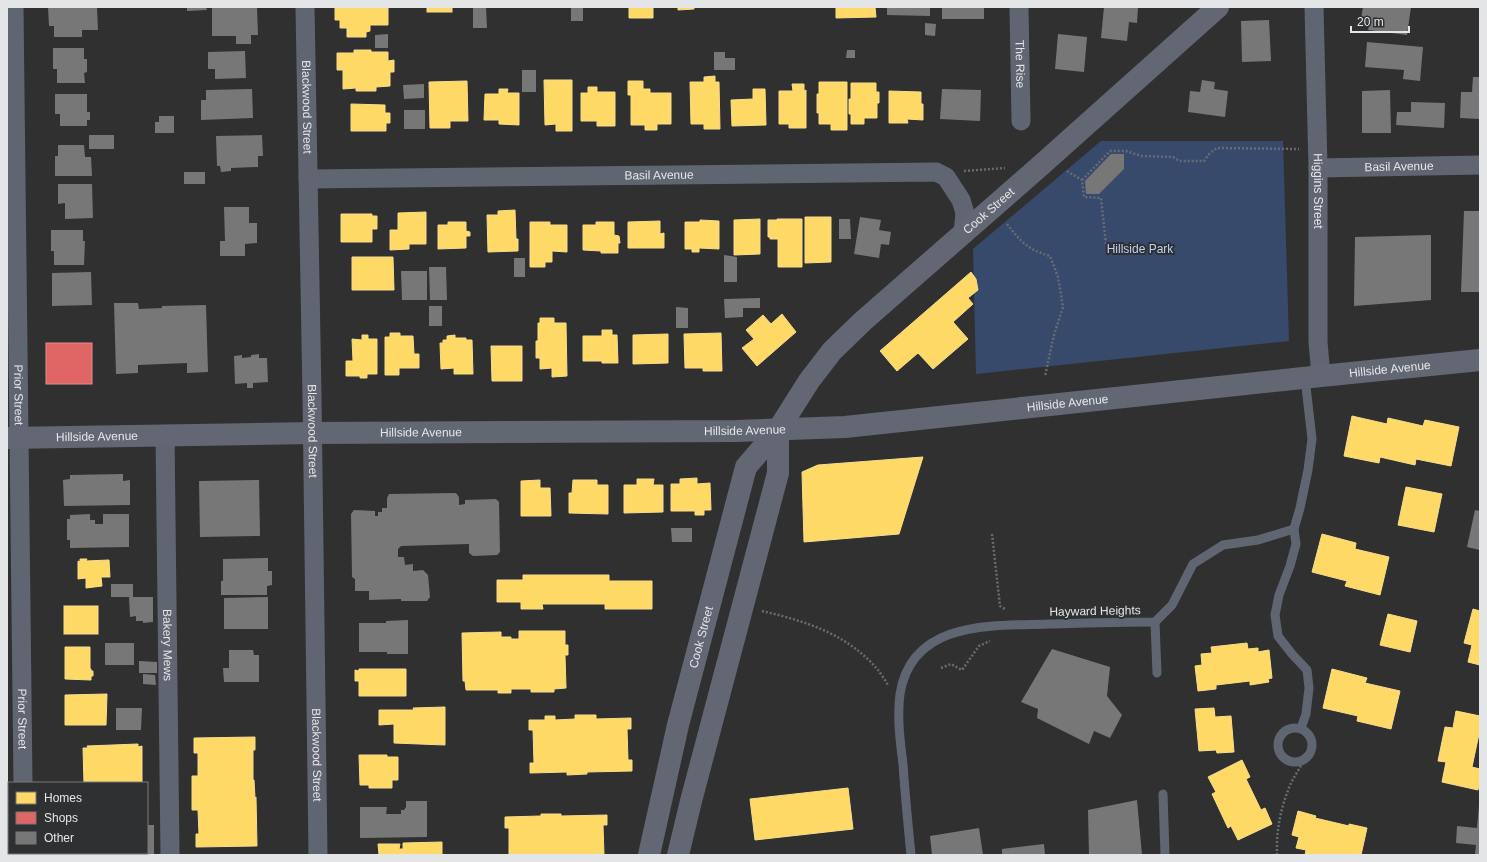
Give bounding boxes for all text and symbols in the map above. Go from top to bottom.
scale bar [1351,8,1409,34]
text: 20 m [1357,15,1384,29]
street label: The Rise [1013,40,1027,88]
street label: Blackwood Street [299,60,315,155]
street label: Higgins Street [1311,153,1325,229]
street label: Basil Avenue [1364,159,1434,174]
street label: Basil Avenue [624,168,694,182]
street label: Cook Street [960,184,1018,237]
park label: Hillside Park [1107,242,1174,256]
street label: Hillside Avenue [1348,358,1432,380]
street label: Prior Street [11,364,26,426]
street label: Blackwood Street [305,384,320,478]
street label: Hillside Avenue [1026,392,1109,414]
street label: Hillside Avenue [704,422,786,438]
street label: Hillside Avenue [380,425,462,440]
street label: Hillside Avenue [56,429,138,444]
street label: Hayward Heights [1049,603,1141,619]
street label: Cook Street [686,604,716,670]
street label: Bakery Mews [160,609,175,681]
street label: Prior Street [15,688,30,750]
street label: Blackwood Street [309,708,324,802]
legend [8,782,148,854]
text: Homes [44,791,82,805]
text: Shops [44,811,78,825]
text: Other [44,831,74,845]

